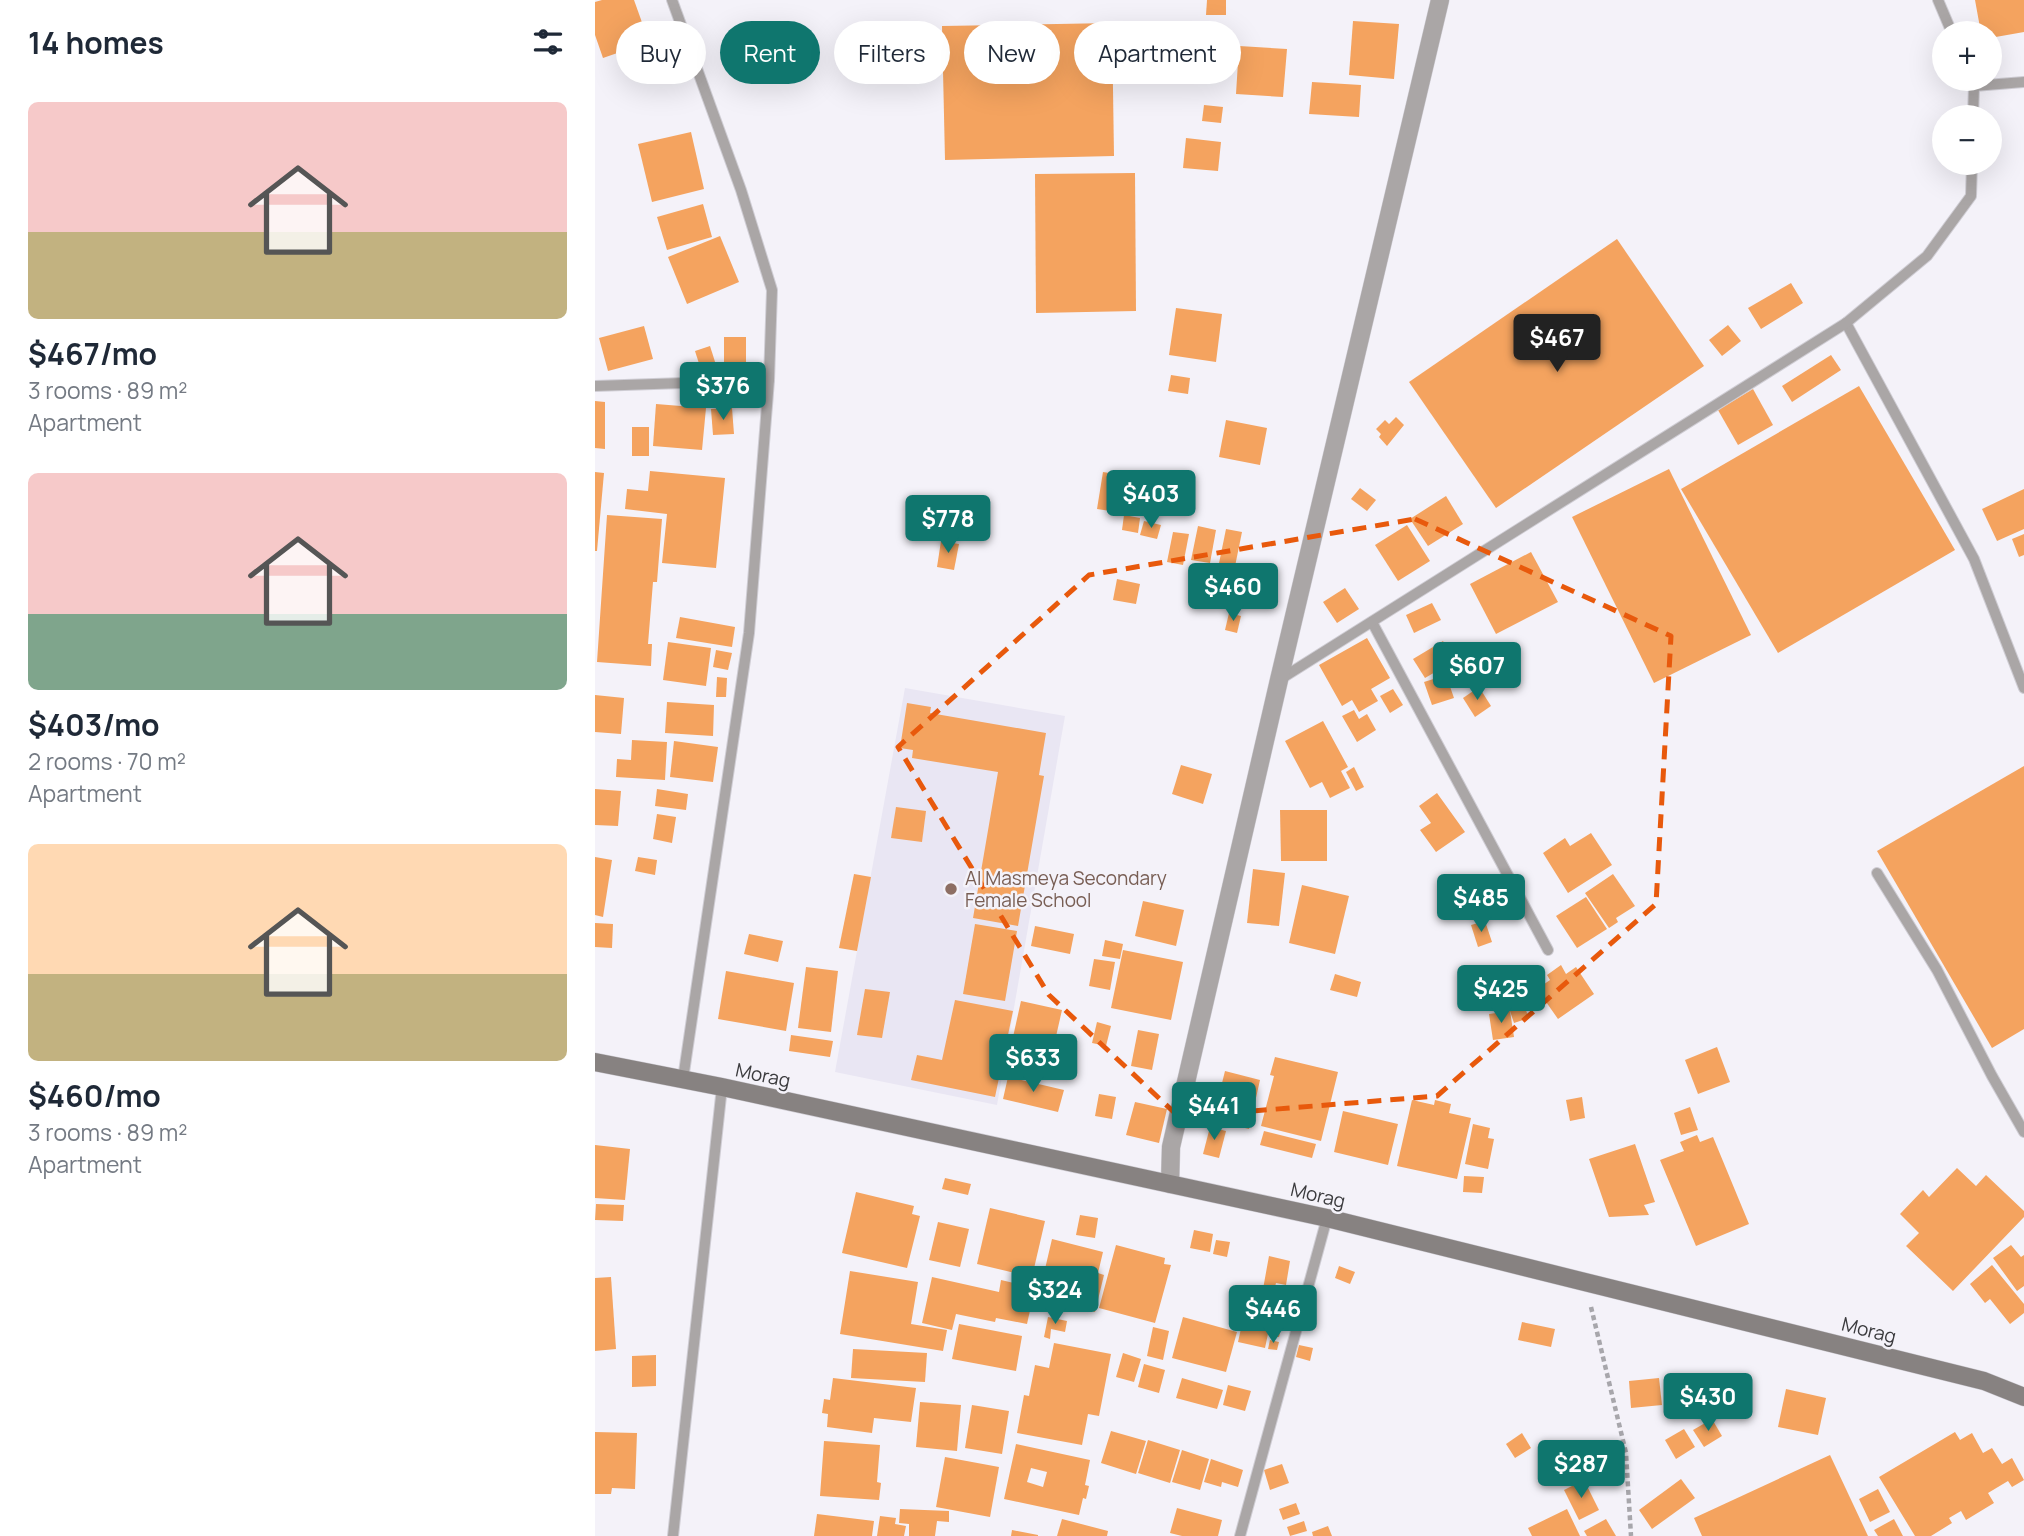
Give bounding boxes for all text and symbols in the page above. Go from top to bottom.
chip: Buy [616,21,706,84]
chip: Rent [720,21,820,84]
chip: Filters [834,21,950,84]
chip: New [964,21,1060,84]
chip: Apartment [1074,21,1241,84]
map controls [1932,21,2002,175]
button: + [1932,21,2002,91]
text: 14 homes [28,22,164,63]
icon: filters [529,23,567,61]
button: − [1932,105,2002,175]
icon: home [235,147,361,273]
pin: $467 [1516,314,1598,374]
text: $467 [1529,321,1585,353]
text: $467/mo [28,333,157,374]
pin: $376 [682,362,764,422]
text: $376 [696,369,750,401]
text: 3 rooms · 89 m² [28,374,188,406]
text: Apartment [28,406,142,438]
pin: $403 [1110,470,1192,530]
text: $403 [1123,477,1179,509]
pin: $778 [907,496,989,555]
text: $778 [921,502,975,534]
icon: home [235,518,361,644]
pin: $460 [1192,564,1274,623]
text: $460 [1204,570,1262,602]
pin: $607 [1436,642,1518,702]
text: $607 [1449,649,1505,681]
text: $403/mo [28,704,160,745]
text: 2 rooms · 70 m² [28,745,186,777]
text: Apartment [28,777,142,809]
place label: Al Masmeya Secondary Female School [965,865,1167,913]
pin: $485 [1440,874,1522,934]
marker: Al Masmeya Secondary Female School [943,881,959,897]
text: $485 [1453,881,1509,913]
icon: home [235,889,361,1015]
pin: $425 [1460,965,1542,1025]
text: $425 [1473,972,1529,1004]
pin: $633 [992,1034,1074,1094]
text: $633 [1005,1041,1061,1073]
street label: Morag [733,1057,793,1093]
text: $460/mo [28,1075,161,1116]
pin: $441 [1173,1082,1255,1142]
text: $441 [1188,1089,1240,1121]
text: 3 rooms · 89 m² [28,1116,188,1148]
text: Apartment [28,1148,142,1180]
street label: Morag [1288,1176,1348,1214]
pin: $324 [1014,1266,1096,1326]
text: $324 [1027,1273,1083,1305]
pin: $446 [1232,1286,1314,1345]
text: $446 [1245,1292,1301,1324]
street label: Morag [1839,1311,1899,1349]
pin: $430 [1667,1374,1749,1433]
text: $430 [1680,1380,1736,1412]
pin: $287 [1540,1440,1622,1500]
text: $287 [1554,1447,1608,1479]

